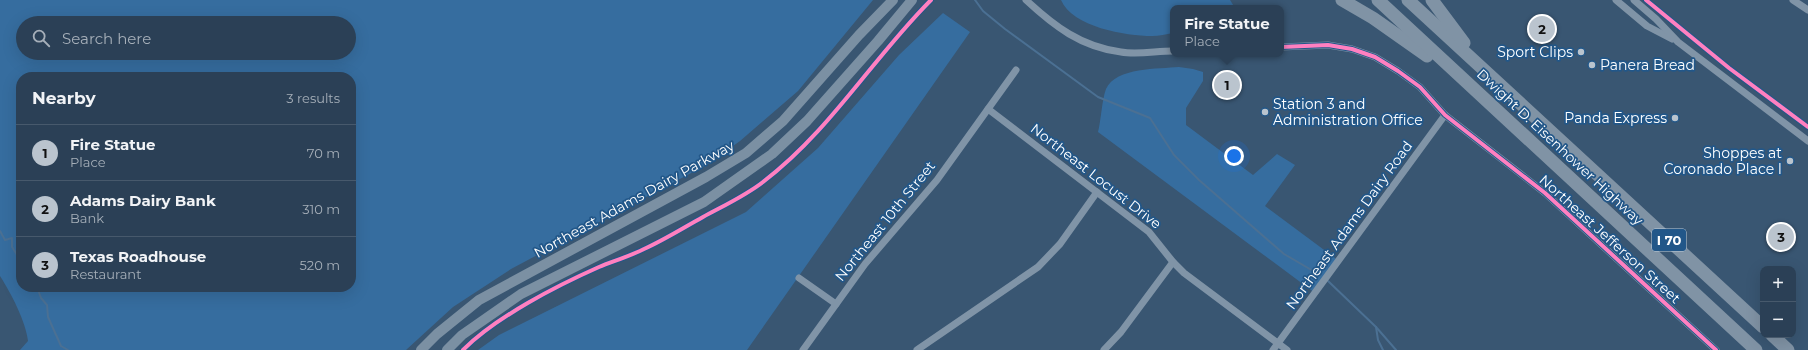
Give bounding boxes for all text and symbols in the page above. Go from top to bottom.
popup [1170,5,1284,57]
text: Fire Statue [1184,14,1270,33]
pin: 2 [1529,14,1555,44]
search box [16,16,356,60]
icon: search [30,27,52,49]
text: Search here [62,29,151,48]
text: Place [1184,33,1220,49]
place label: Sport Clips [1497,43,1573,61]
marker: Sport Clips [1576,47,1586,57]
place label: Panera Bread [1600,56,1695,74]
marker: Panera Bread [1587,60,1597,70]
street label: Dwight D. Eisenhower Highway [1473,65,1647,229]
pin: 1 [1214,70,1240,100]
text: Nearby [32,88,96,108]
text: 3 results [286,90,340,106]
place label: Station 3 and Administration Office [1273,95,1423,129]
marker: Station 3 and Administration Office [1260,107,1270,117]
place label: Panda Express [1564,109,1667,127]
marker: Panda Express [1670,113,1680,123]
street label: Northeast Locust Drive [1027,119,1165,233]
text: Fire Statue [70,135,156,154]
street label: Northeast Adams Dairy Parkway [531,136,738,262]
street label: Northeast Adams Dairy Road [1282,137,1416,313]
place label: Shoppes at Coronado Place I [1664,144,1782,178]
text: 1 [42,145,48,161]
text: 70 m [307,145,340,161]
your location [1224,146,1244,166]
text: Place [70,154,106,170]
marker: Shoppes at Coronado Place I [1785,156,1795,166]
street label: Northeast 10th Street [831,157,939,285]
street label: Northeast Jefferson Street [1536,171,1685,307]
text: Adams Dairy Bank [70,191,216,210]
text: 2 [41,201,49,217]
text: 310 m [302,201,340,217]
text: Bank [70,210,104,226]
pin: 3 [1768,222,1794,252]
road number: I 70 [1652,229,1686,251]
text: Texas Roadhouse [70,247,206,266]
text: 3 [41,257,49,273]
text: 520 m [300,257,340,273]
text: Restaurant [70,266,141,282]
map controls [1760,266,1796,338]
button: + [1760,266,1796,302]
button: − [1760,302,1796,338]

